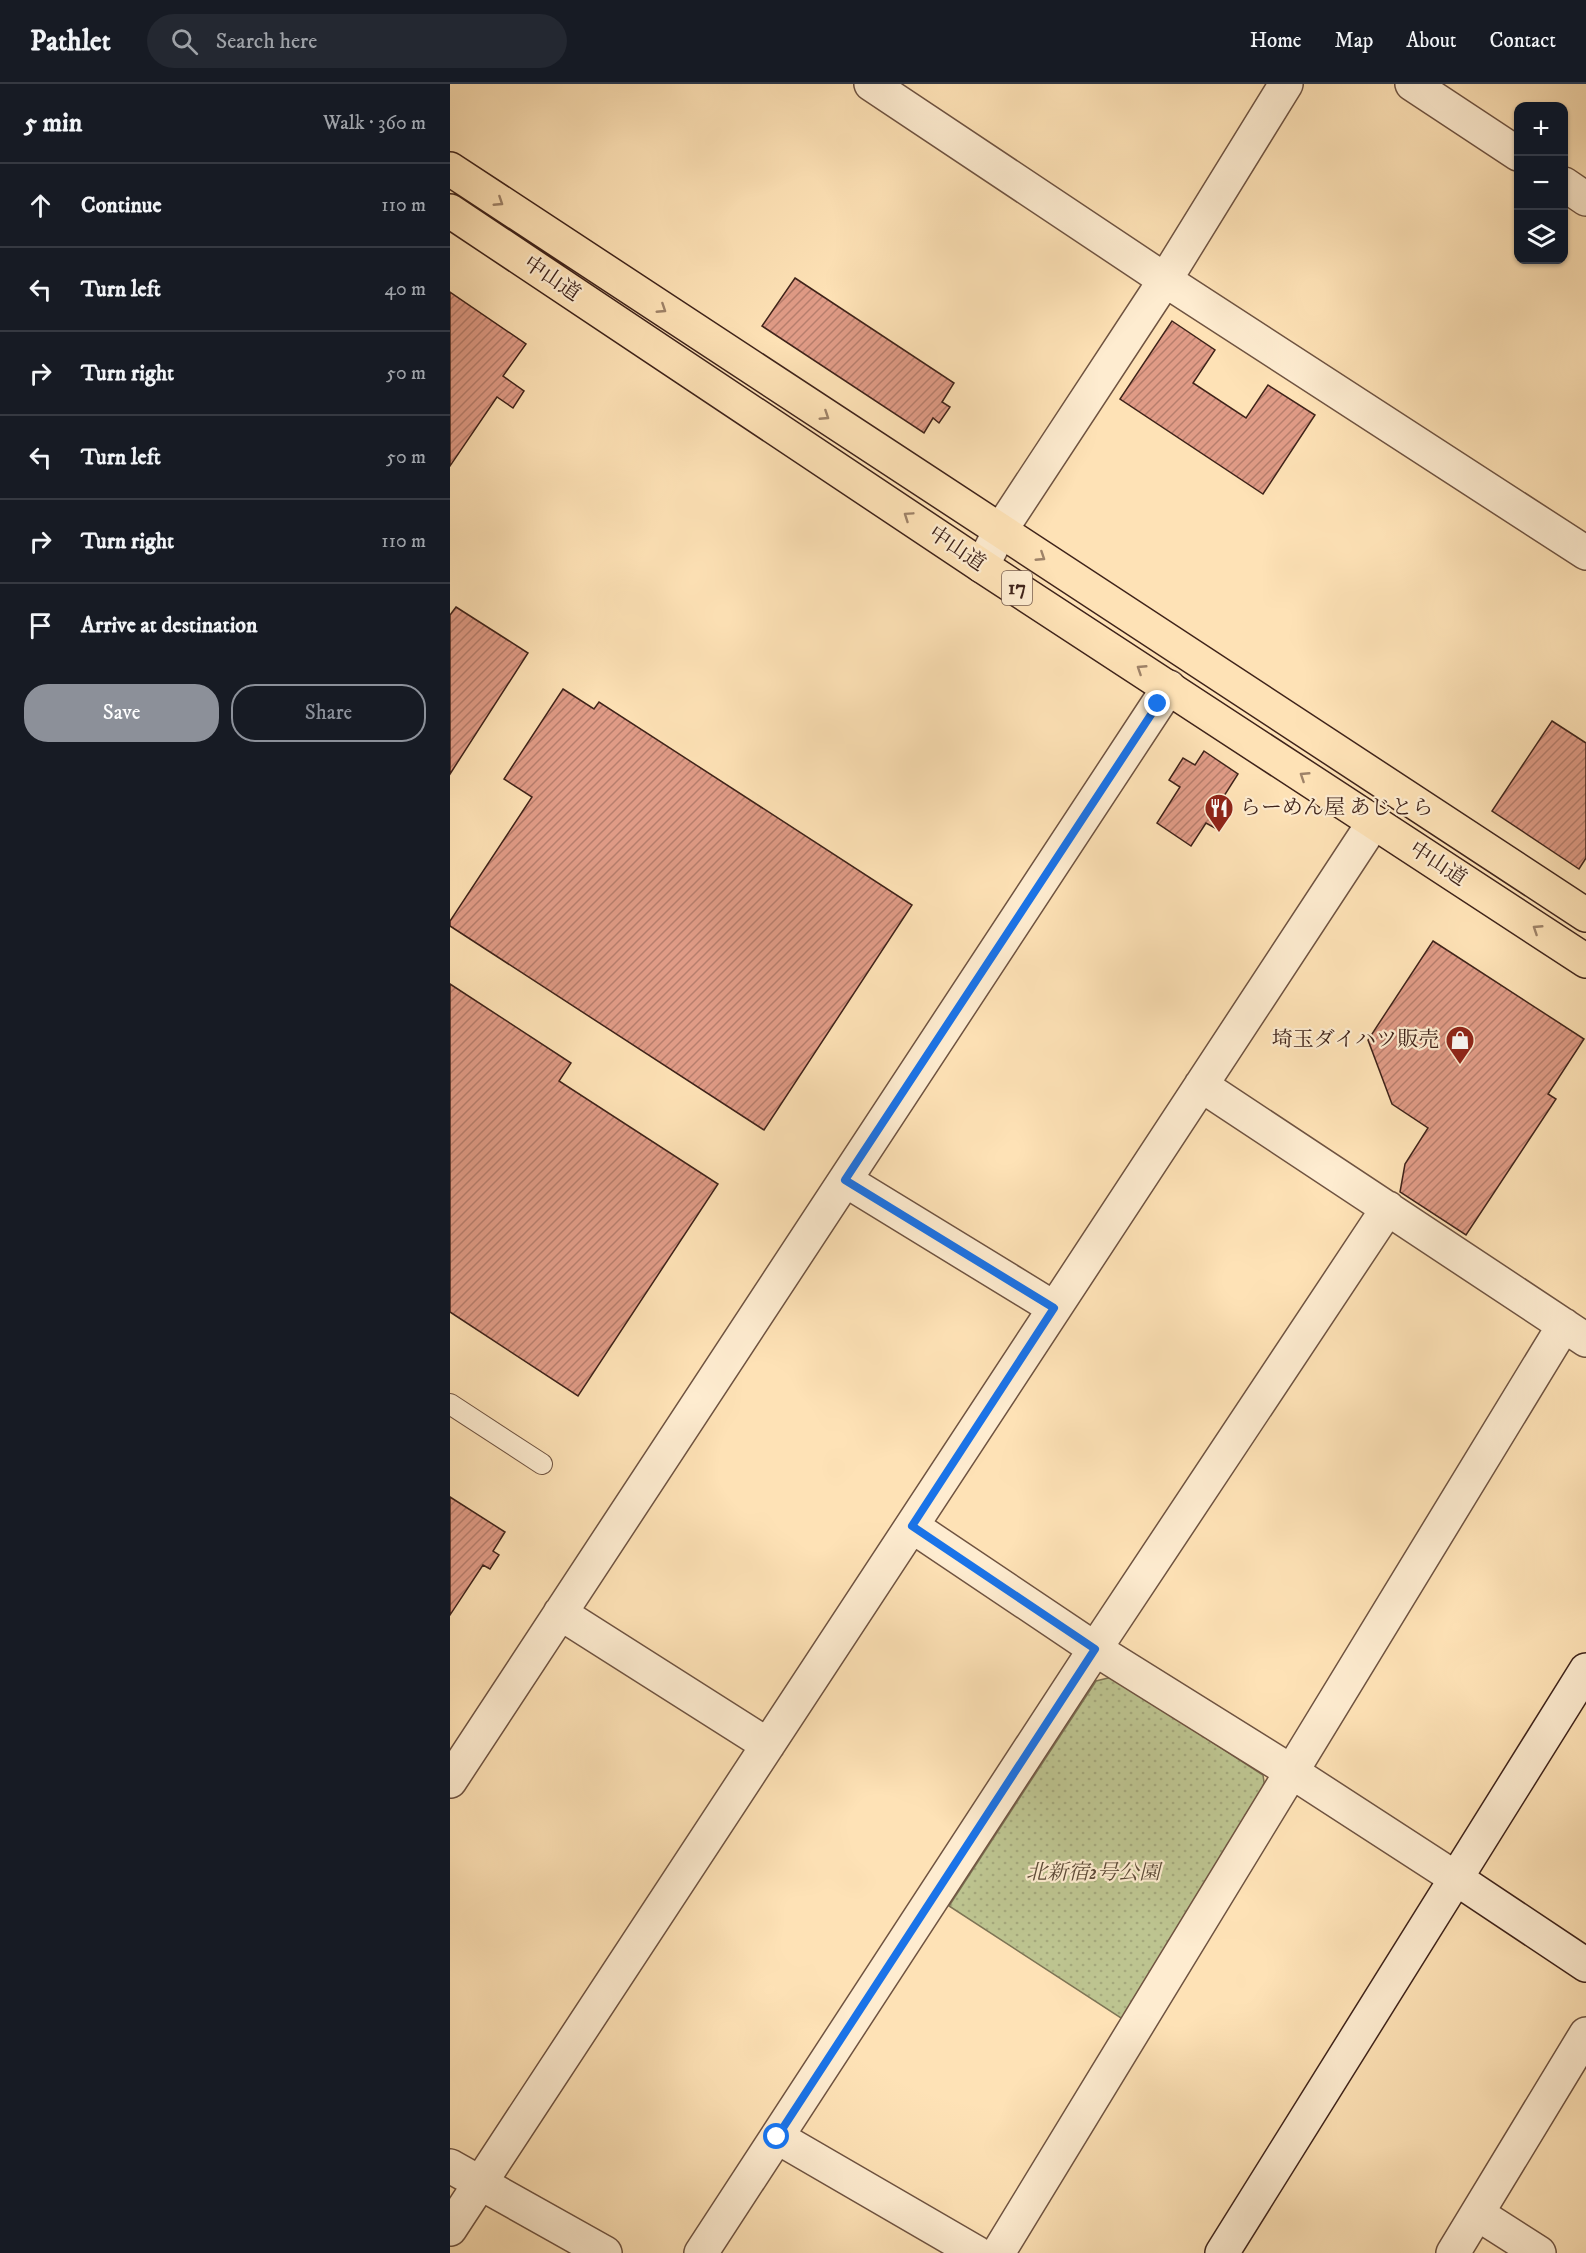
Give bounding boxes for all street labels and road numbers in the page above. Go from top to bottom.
street label: 中山道 [519,251,585,307]
street label: 中山道 [924,521,990,577]
road number: 17 [1002,571,1032,605]
street label: 中山道 [1405,836,1471,892]

